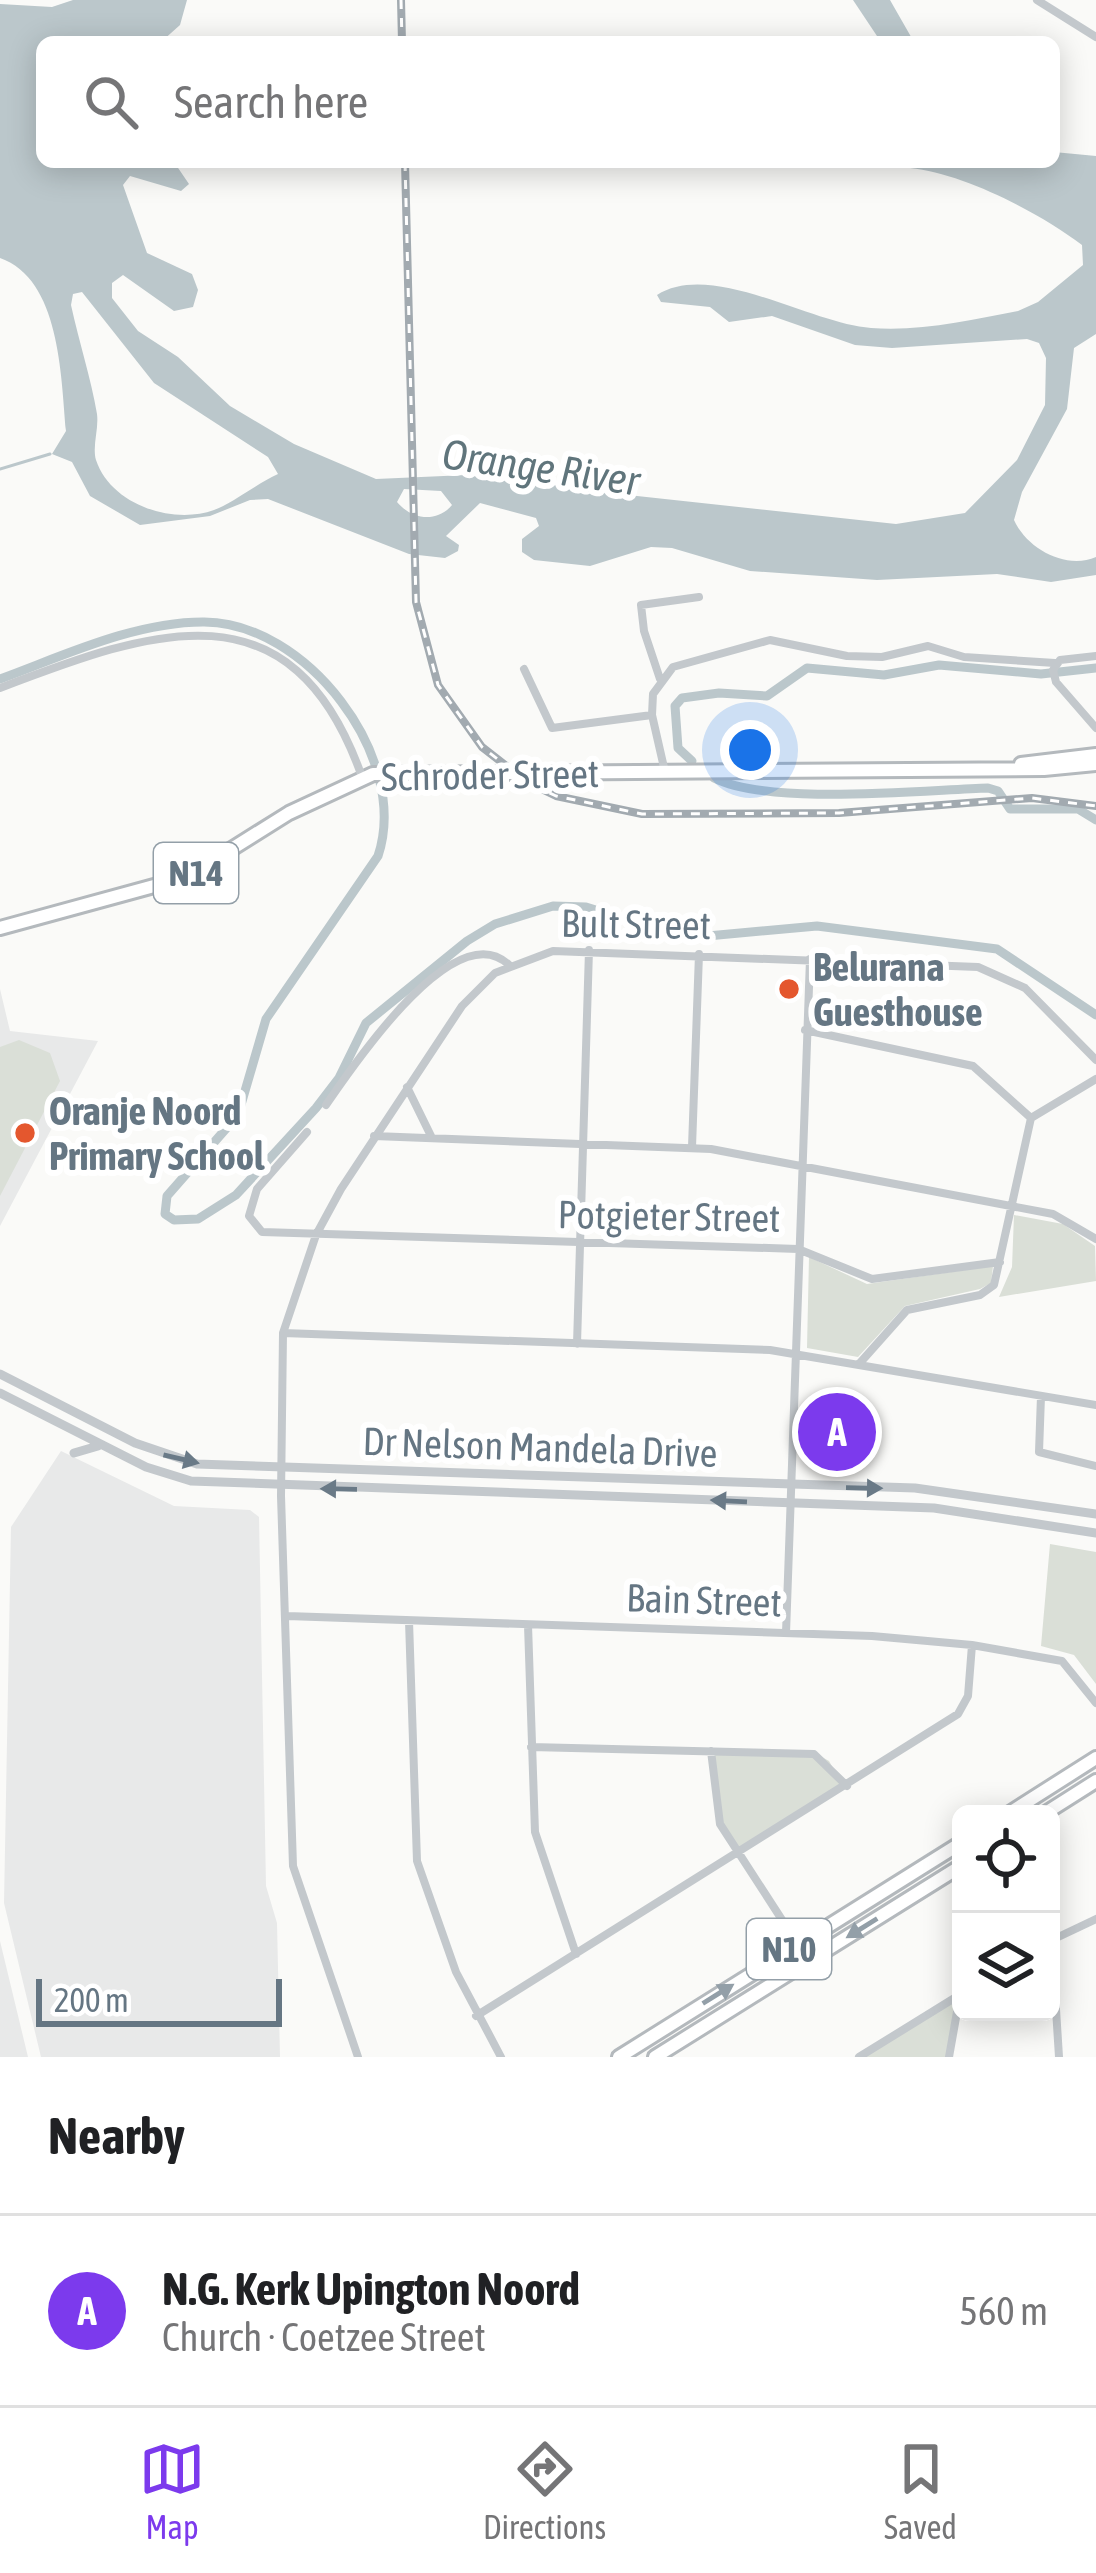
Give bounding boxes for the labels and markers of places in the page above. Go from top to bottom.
place label: Belurana Guesthouse [813,945,983,1034]
marker: Belurana Guesthouse [776,976,802,1002]
place label: Oranje Noord Primary School [49,1089,265,1178]
marker: Oranje Noord Primary School [12,1120,38,1146]
pin: A [798,1387,876,1477]

